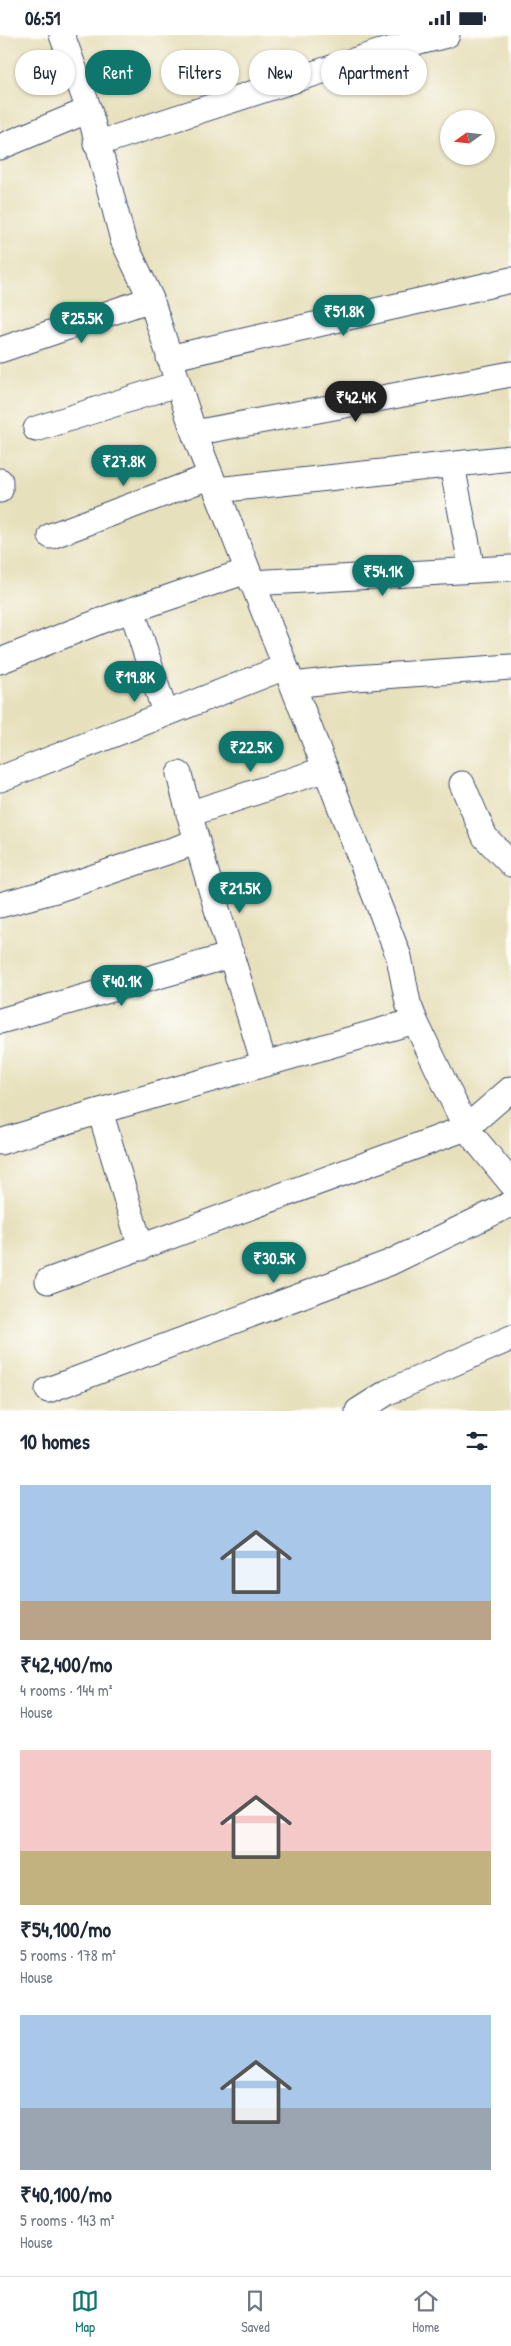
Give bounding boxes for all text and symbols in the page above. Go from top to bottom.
text: 06:51 [25,5,60,31]
chip: Buy [15,50,75,95]
chip: Rent [85,50,151,95]
chip: Filters [161,50,239,95]
chip: New [249,50,311,95]
chip: Apartment [321,50,427,95]
north arrow [440,110,495,165]
map controls [440,110,495,165]
pin: ₹51.8K [303,295,385,337]
text: ₹51.8K [324,300,364,322]
pin: ₹25.5K [41,301,123,344]
text: ₹25.5K [61,307,103,329]
pin: ₹42.4K [315,381,397,423]
text: ₹42.4K [336,386,376,408]
pin: ₹27.8K [83,445,165,487]
text: ₹27.8K [102,450,146,472]
pin: ₹54.1K [342,555,424,597]
text: ₹54.1K [363,560,403,582]
pin: ₹19.8K [94,661,176,703]
text: ₹19.8K [115,666,155,688]
pin: ₹22.5K [210,731,292,773]
text: ₹22.5K [230,736,272,758]
pin: ₹21.5K [199,871,281,914]
text: ₹21.5K [219,877,261,899]
pin: ₹40.1K [81,965,163,1007]
text: ₹40.1K [102,970,142,992]
pin: ₹30.5K [233,1241,315,1284]
text: ₹30.5K [253,1247,295,1269]
text: 10 homes [20,1427,90,1456]
icon: filters [463,1427,491,1455]
icon: home [211,1517,301,1607]
text: ₹42,400/mo [20,1650,112,1679]
text: 4 rooms · 144 m² [20,1679,112,1701]
text: House [20,1701,53,1723]
icon: home [211,1782,301,1872]
text: ₹54,100/mo [20,1915,111,1944]
text: 5 rooms · 178 m² [20,1944,116,1966]
text: House [20,1966,53,1988]
icon: home [211,2047,301,2137]
text: ₹40,100/mo [20,2180,112,2209]
text: 5 rooms · 143 m² [20,2209,114,2231]
text: House [20,2231,53,2253]
tab: Map [71,2287,99,2336]
tab: Saved [241,2287,270,2336]
tab: Home [412,2287,440,2336]

